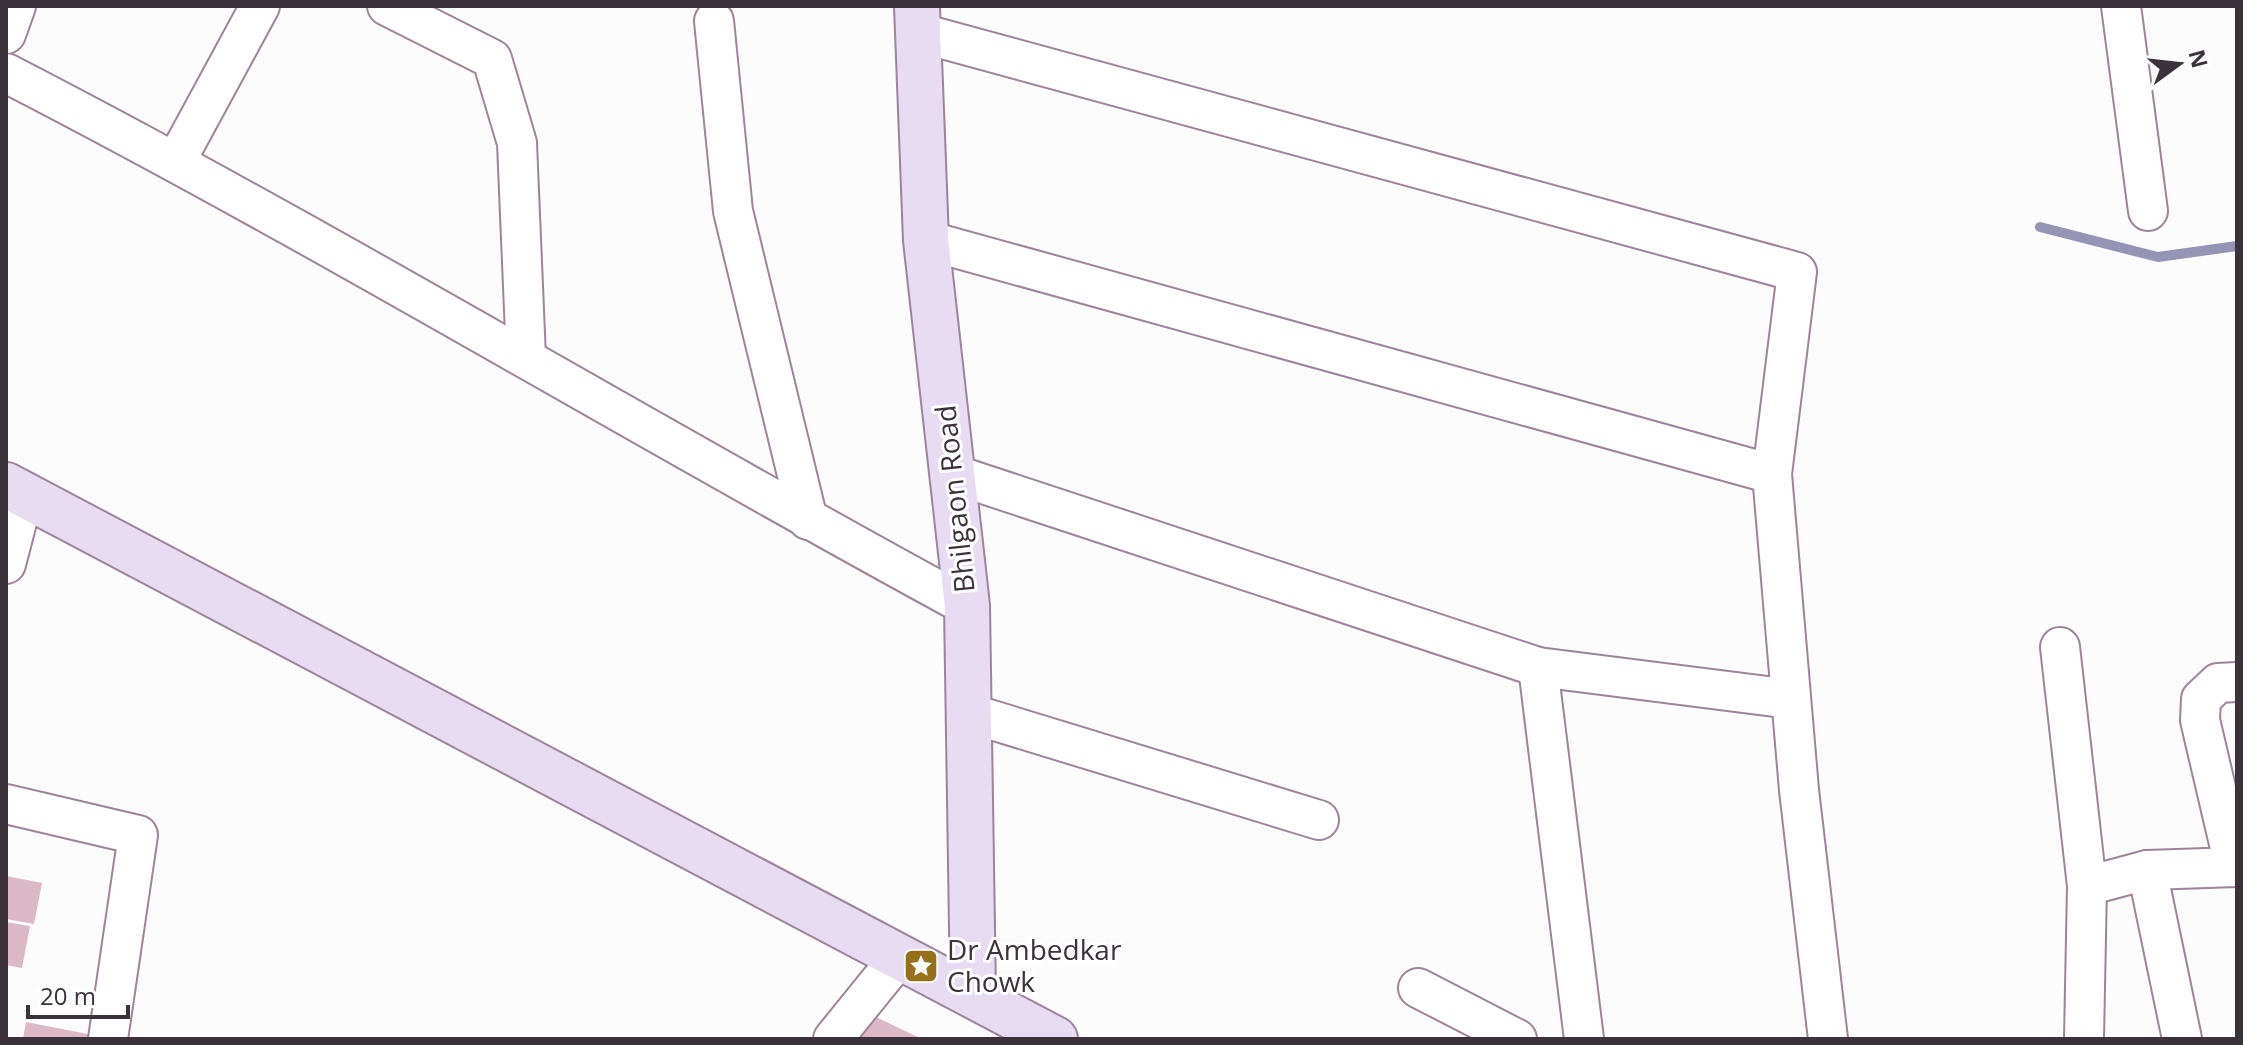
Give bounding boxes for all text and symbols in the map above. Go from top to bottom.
north arrow [2139,24,2219,104]
text: N [2182,46,2216,71]
street label: Bhilgaon Road [925,404,983,595]
place label: Dr Ambedkar Chowk [947,930,1122,1000]
place icon: Dr Ambedkar Chowk [902,947,940,985]
scale bar [28,969,128,1019]
text: 20 m [40,979,96,1012]

